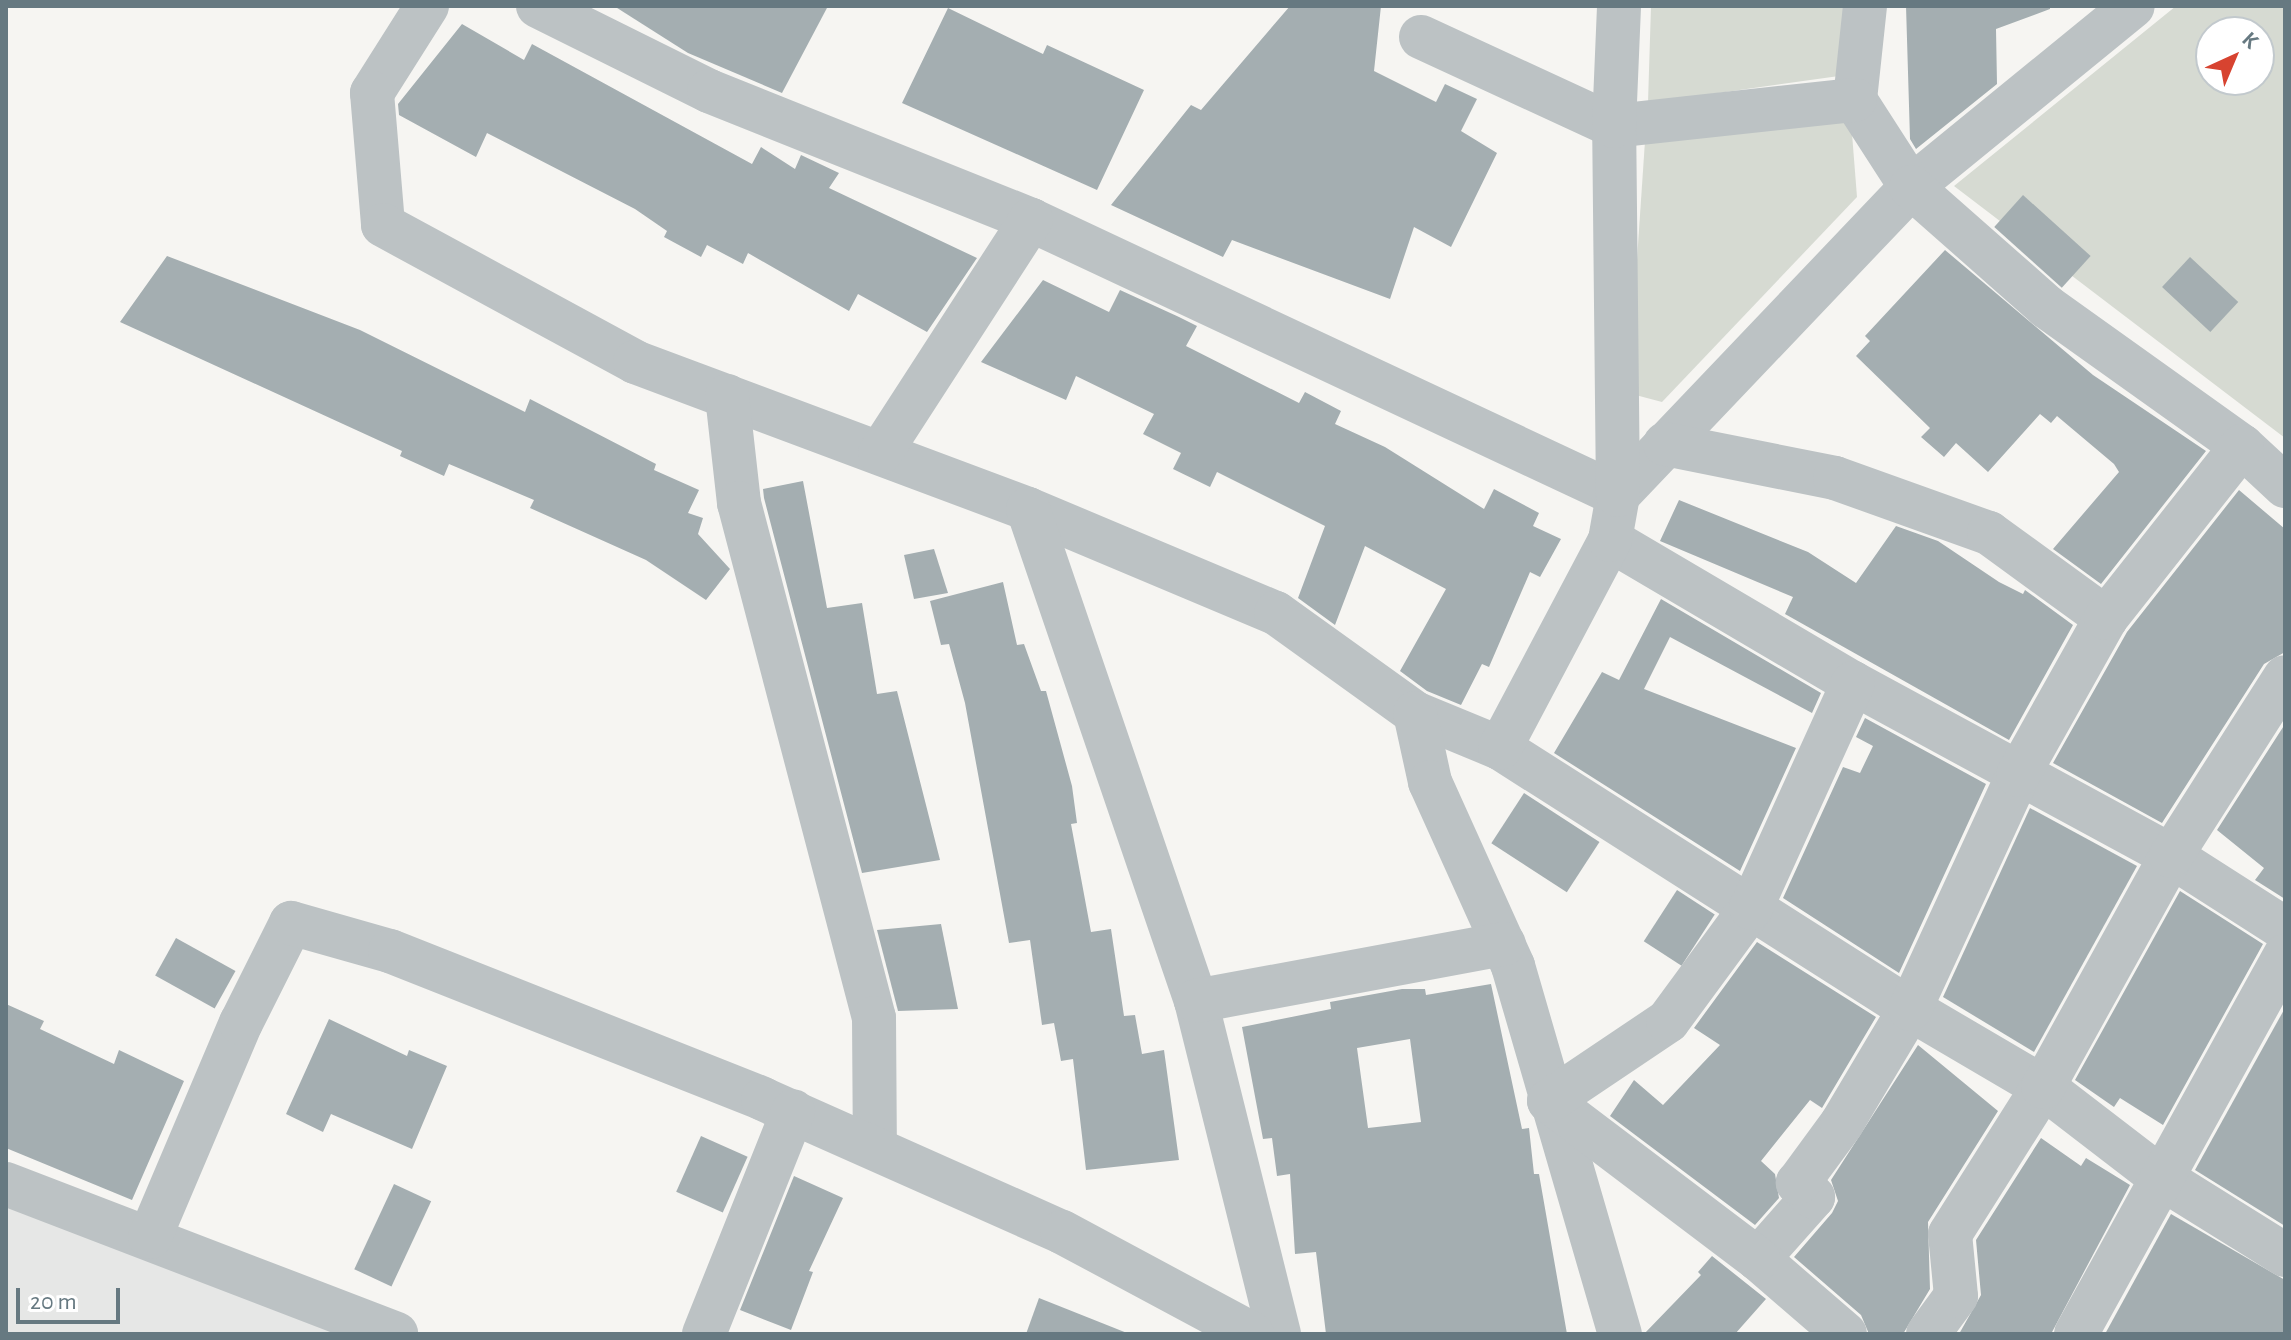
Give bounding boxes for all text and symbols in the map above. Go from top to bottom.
north arrow [2195,16,2275,96]
text: K [2238,28,2263,53]
scale bar [20,1272,124,1322]
text: 20 m [30,1290,77,1314]

